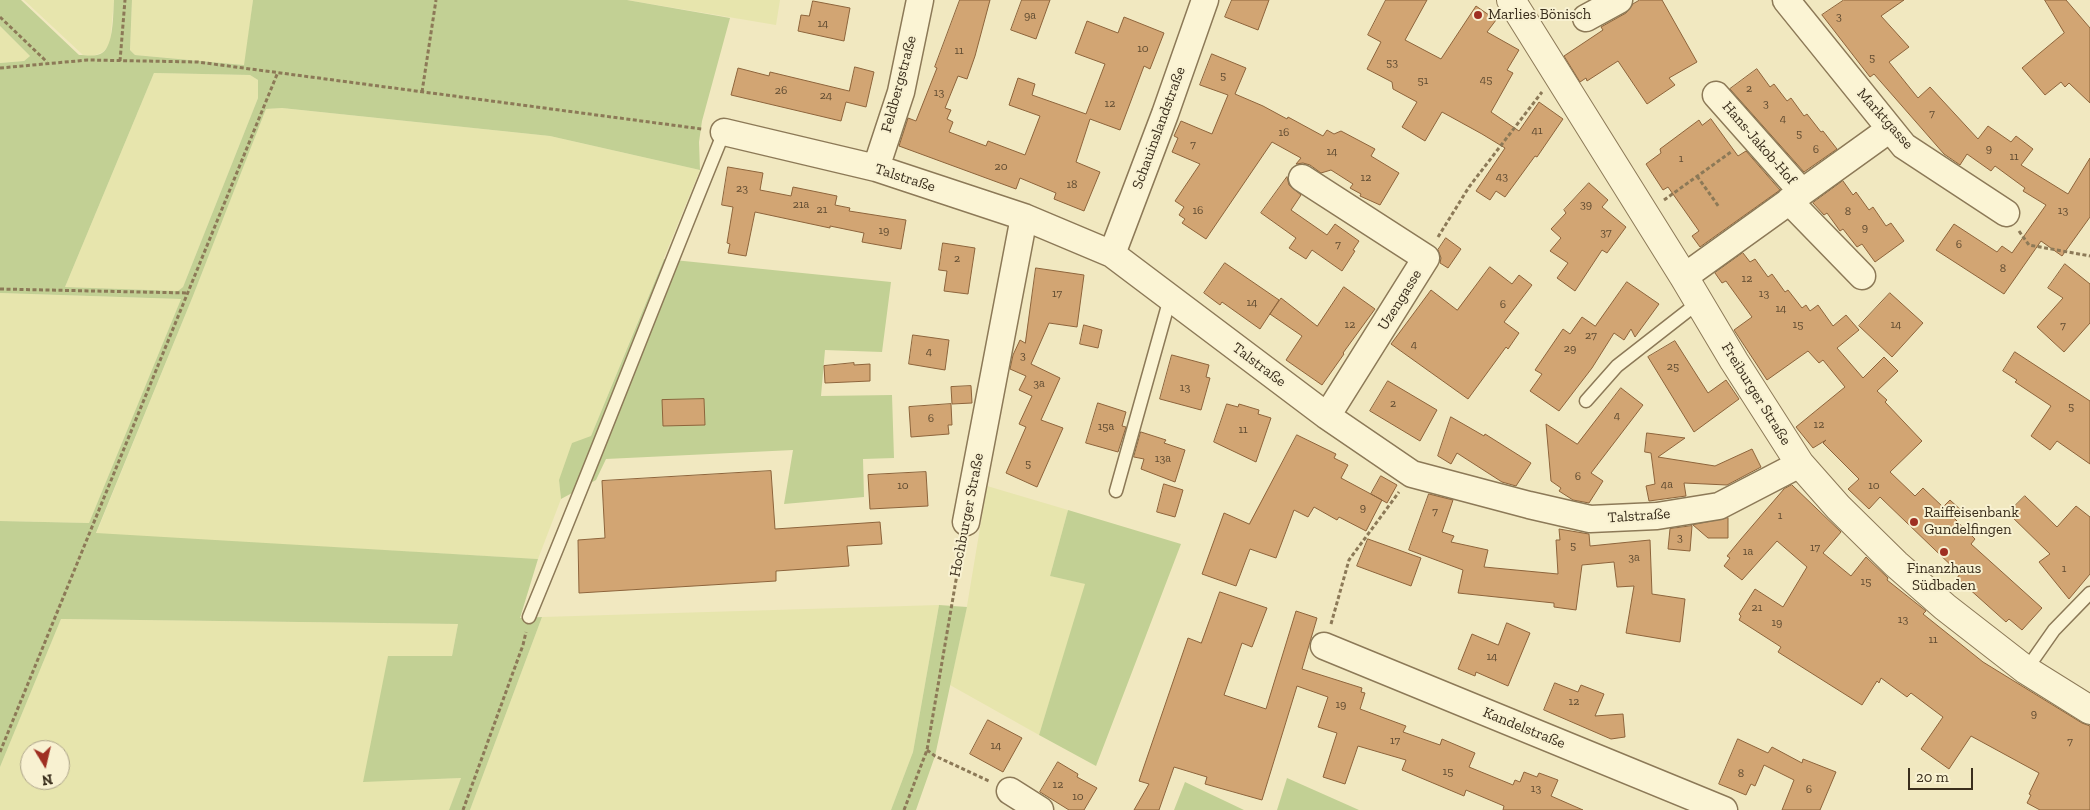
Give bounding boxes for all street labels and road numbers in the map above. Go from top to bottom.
street label: Feldbergstraße [877,34,921,134]
street label: Schauinslandstraße [1128,64,1190,192]
street label: Marktgasse [1853,85,1917,153]
street label: Hans-Jakob-Hof [1718,98,1800,188]
street label: Talstraße [872,160,938,196]
street label: Uzengasse [1374,266,1426,334]
street label: Talstraße [1229,339,1289,391]
street label: Freiburger Straße [1717,339,1795,449]
street label: Hochburger Straße [946,452,988,578]
street label: Talstraße [1607,505,1671,527]
street label: Kandelstraße [1480,703,1568,753]

